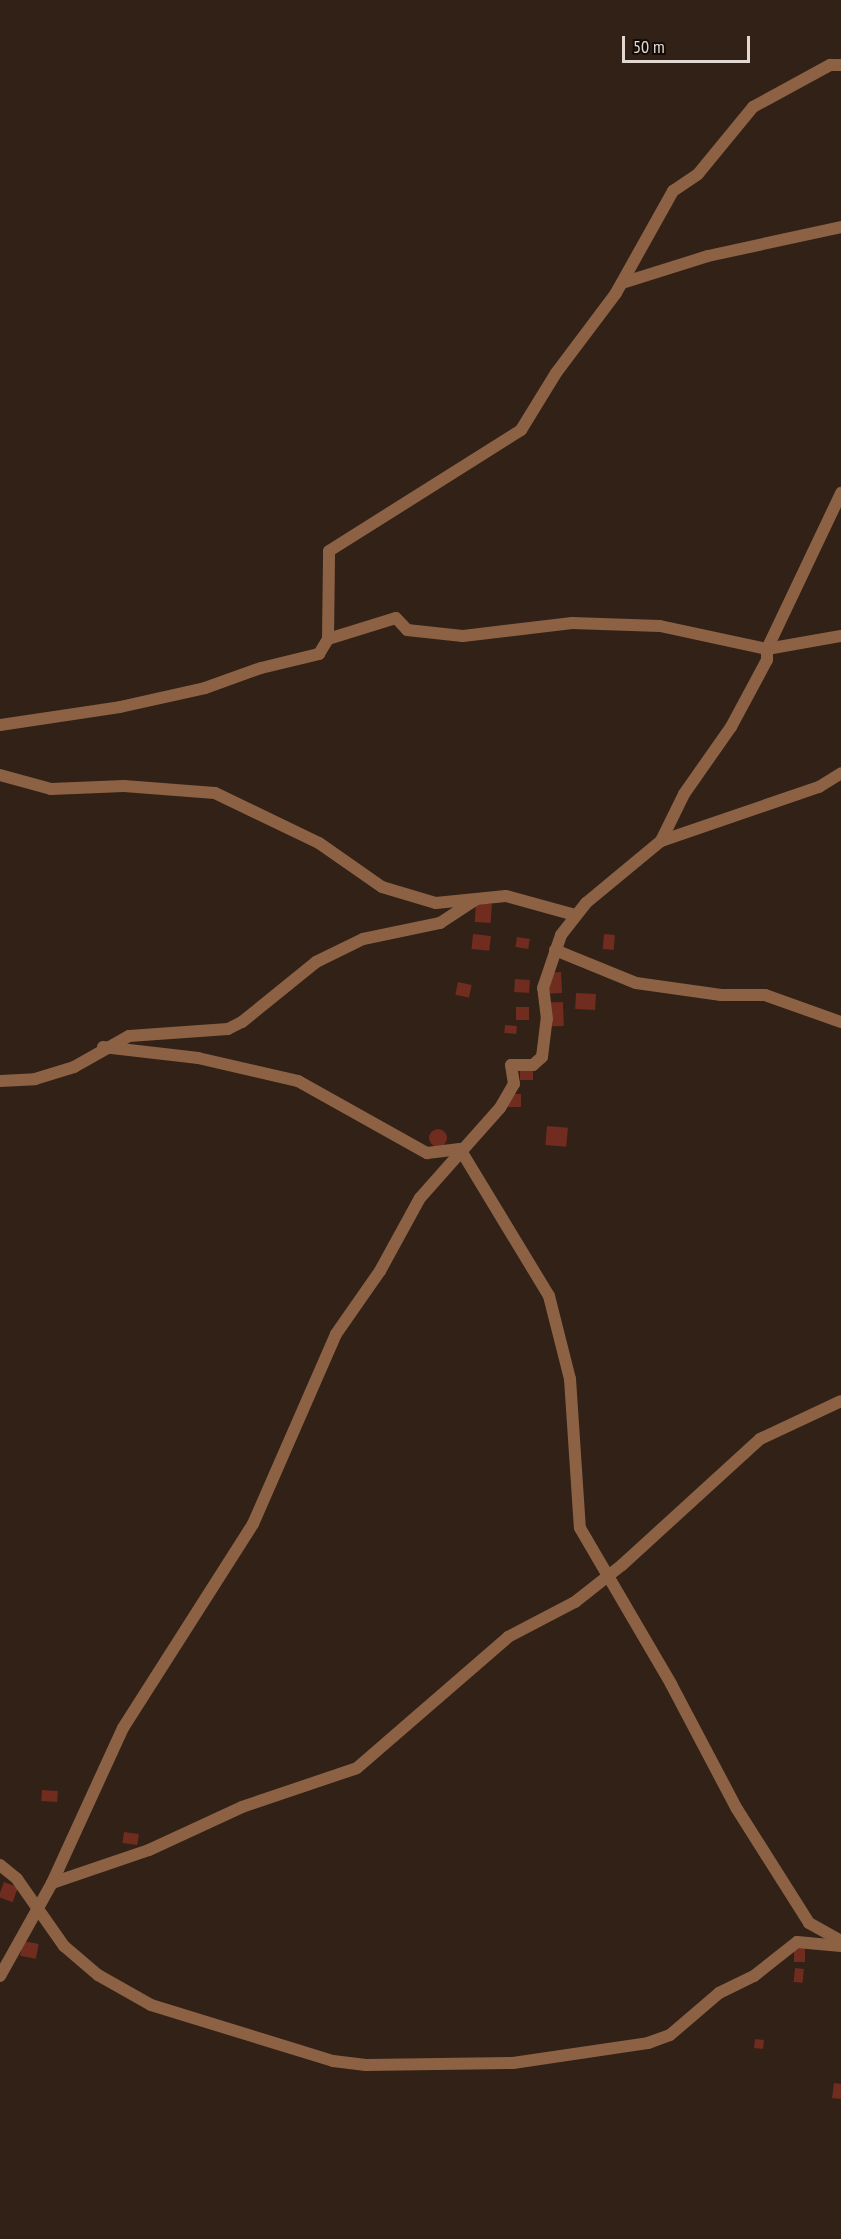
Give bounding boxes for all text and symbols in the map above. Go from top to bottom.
scale bar [625,24,752,62]
text: 50 m [633,35,665,58]

